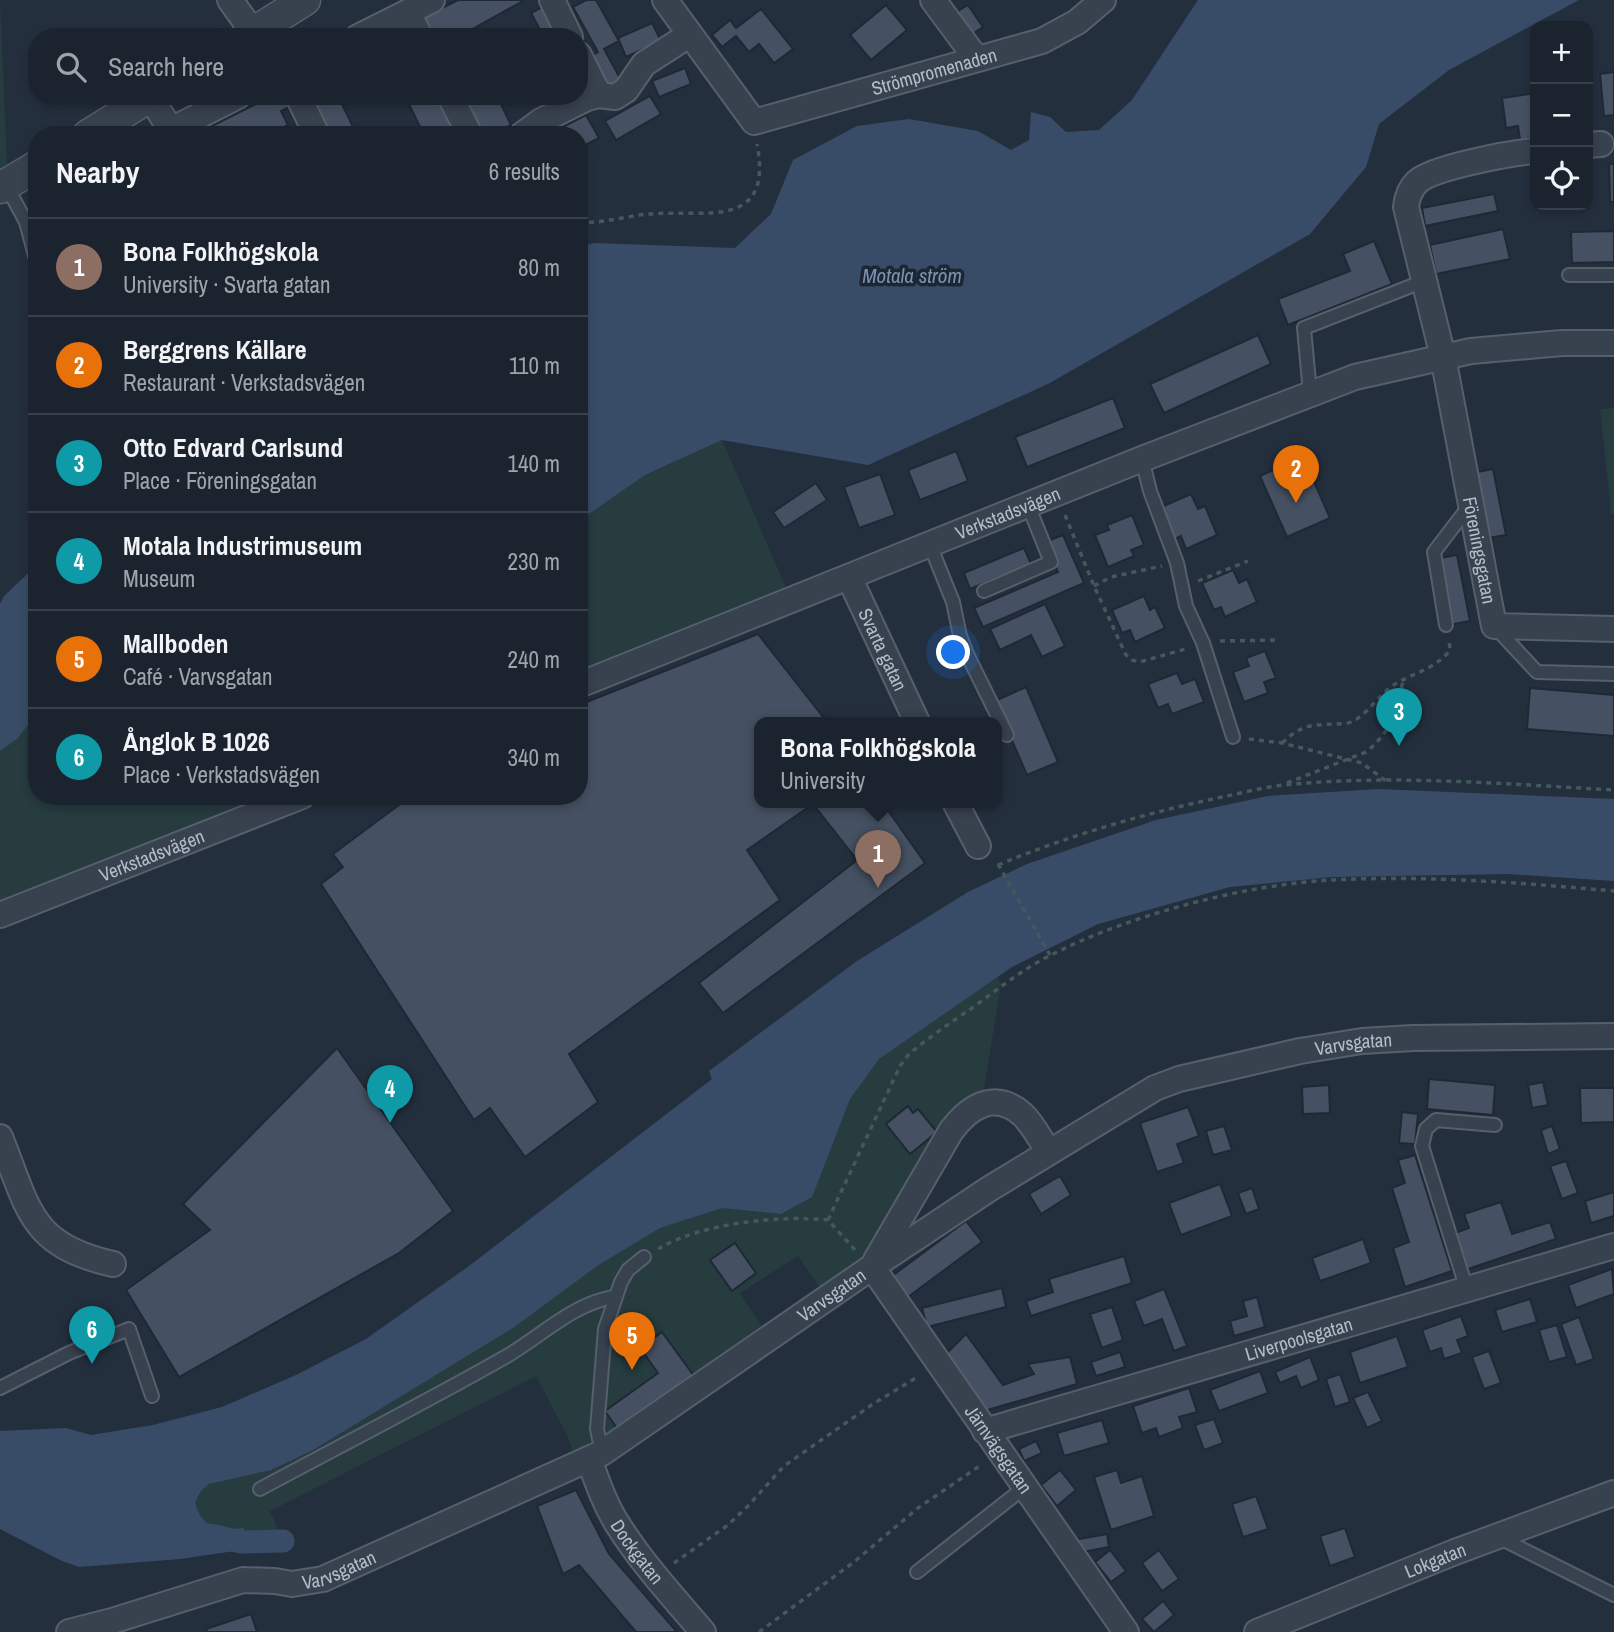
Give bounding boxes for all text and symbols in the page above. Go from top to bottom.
map controls [1530,21,1593,210]
button: + [1530,21,1593,84]
search box [28,28,588,105]
street label: Strömpromenaden [868,41,1000,101]
icon: search [52,48,90,86]
text: Search here [108,49,224,84]
button: − [1530,84,1593,147]
button: locate [1530,147,1593,210]
text: Nearby [56,152,139,192]
text: 6 results [489,156,560,187]
text: Bona Folkhögskola [123,234,319,269]
text: 1 [74,252,84,283]
text: 80 m [518,252,560,283]
water label: Motala ström [862,261,962,290]
text: University · Svarta gatan [123,269,331,300]
text: Berggrens Källare [123,332,307,367]
text: 2 [74,350,84,381]
text: 110 m [509,350,560,381]
text: Restaurant · Verkstadsvägen [123,367,365,398]
text: Otto Edvard Carlsund [123,430,343,465]
pin: 2 [1273,445,1319,503]
text: 3 [74,448,84,479]
text: 140 m [508,448,560,479]
text: Place · Föreningsgatan [123,465,317,496]
street label: Verkstadsvägen [951,480,1064,546]
street label: Föreningsgatan [1457,495,1503,606]
text: Motala Industrimuseum [123,528,362,563]
text: 4 [74,546,84,577]
text: 230 m [508,546,560,577]
text: Museum [123,563,195,594]
street label: Svarta gatan [852,604,914,695]
text: Mallboden [123,626,228,661]
your location [936,635,970,669]
text: 5 [74,644,84,675]
text: 240 m [508,644,560,675]
text: Café · Varvsgatan [123,661,273,692]
pin: 3 [1376,688,1422,746]
popup [754,717,1002,808]
text: Ånglok B 1026 [123,724,270,759]
text: Bona Folkhögskola [780,730,976,765]
text: 6 [74,742,84,773]
text: 340 m [508,742,560,773]
text: Place · Verkstadsvägen [123,759,320,790]
text: University [780,765,865,796]
street label: Verkstadsvägen [95,823,208,888]
pin: 1 [855,830,901,888]
street label: Varvsgatan [1313,1026,1393,1061]
pin: 4 [367,1065,413,1123]
street label: Varvsgatan [792,1262,871,1328]
pin: 6 [69,1306,115,1364]
street label: Liverpoolsgatan [1242,1311,1356,1367]
pin: 5 [609,1312,655,1370]
street label: Järnvägsgatan [959,1400,1039,1499]
street label: Dockgatan [605,1514,670,1590]
street label: Lokgatan [1400,1536,1469,1584]
street label: Varvsgatan [300,1544,380,1595]

